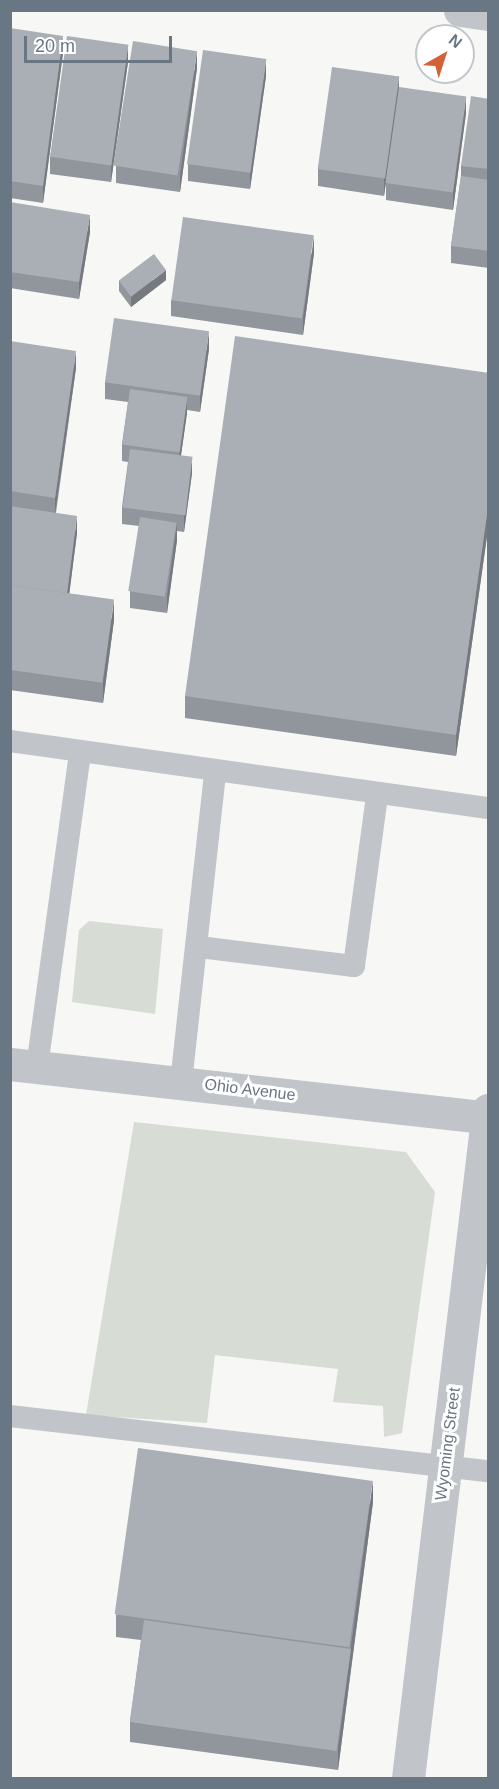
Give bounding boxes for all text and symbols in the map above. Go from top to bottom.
scale bar [27,24,176,62]
north arrow [415,24,475,84]
text: N [446,31,465,51]
text: 20 m [35,36,75,56]
street label: Ohio Avenue [203,1075,297,1105]
street label: Wyoming Street [432,1386,464,1502]

